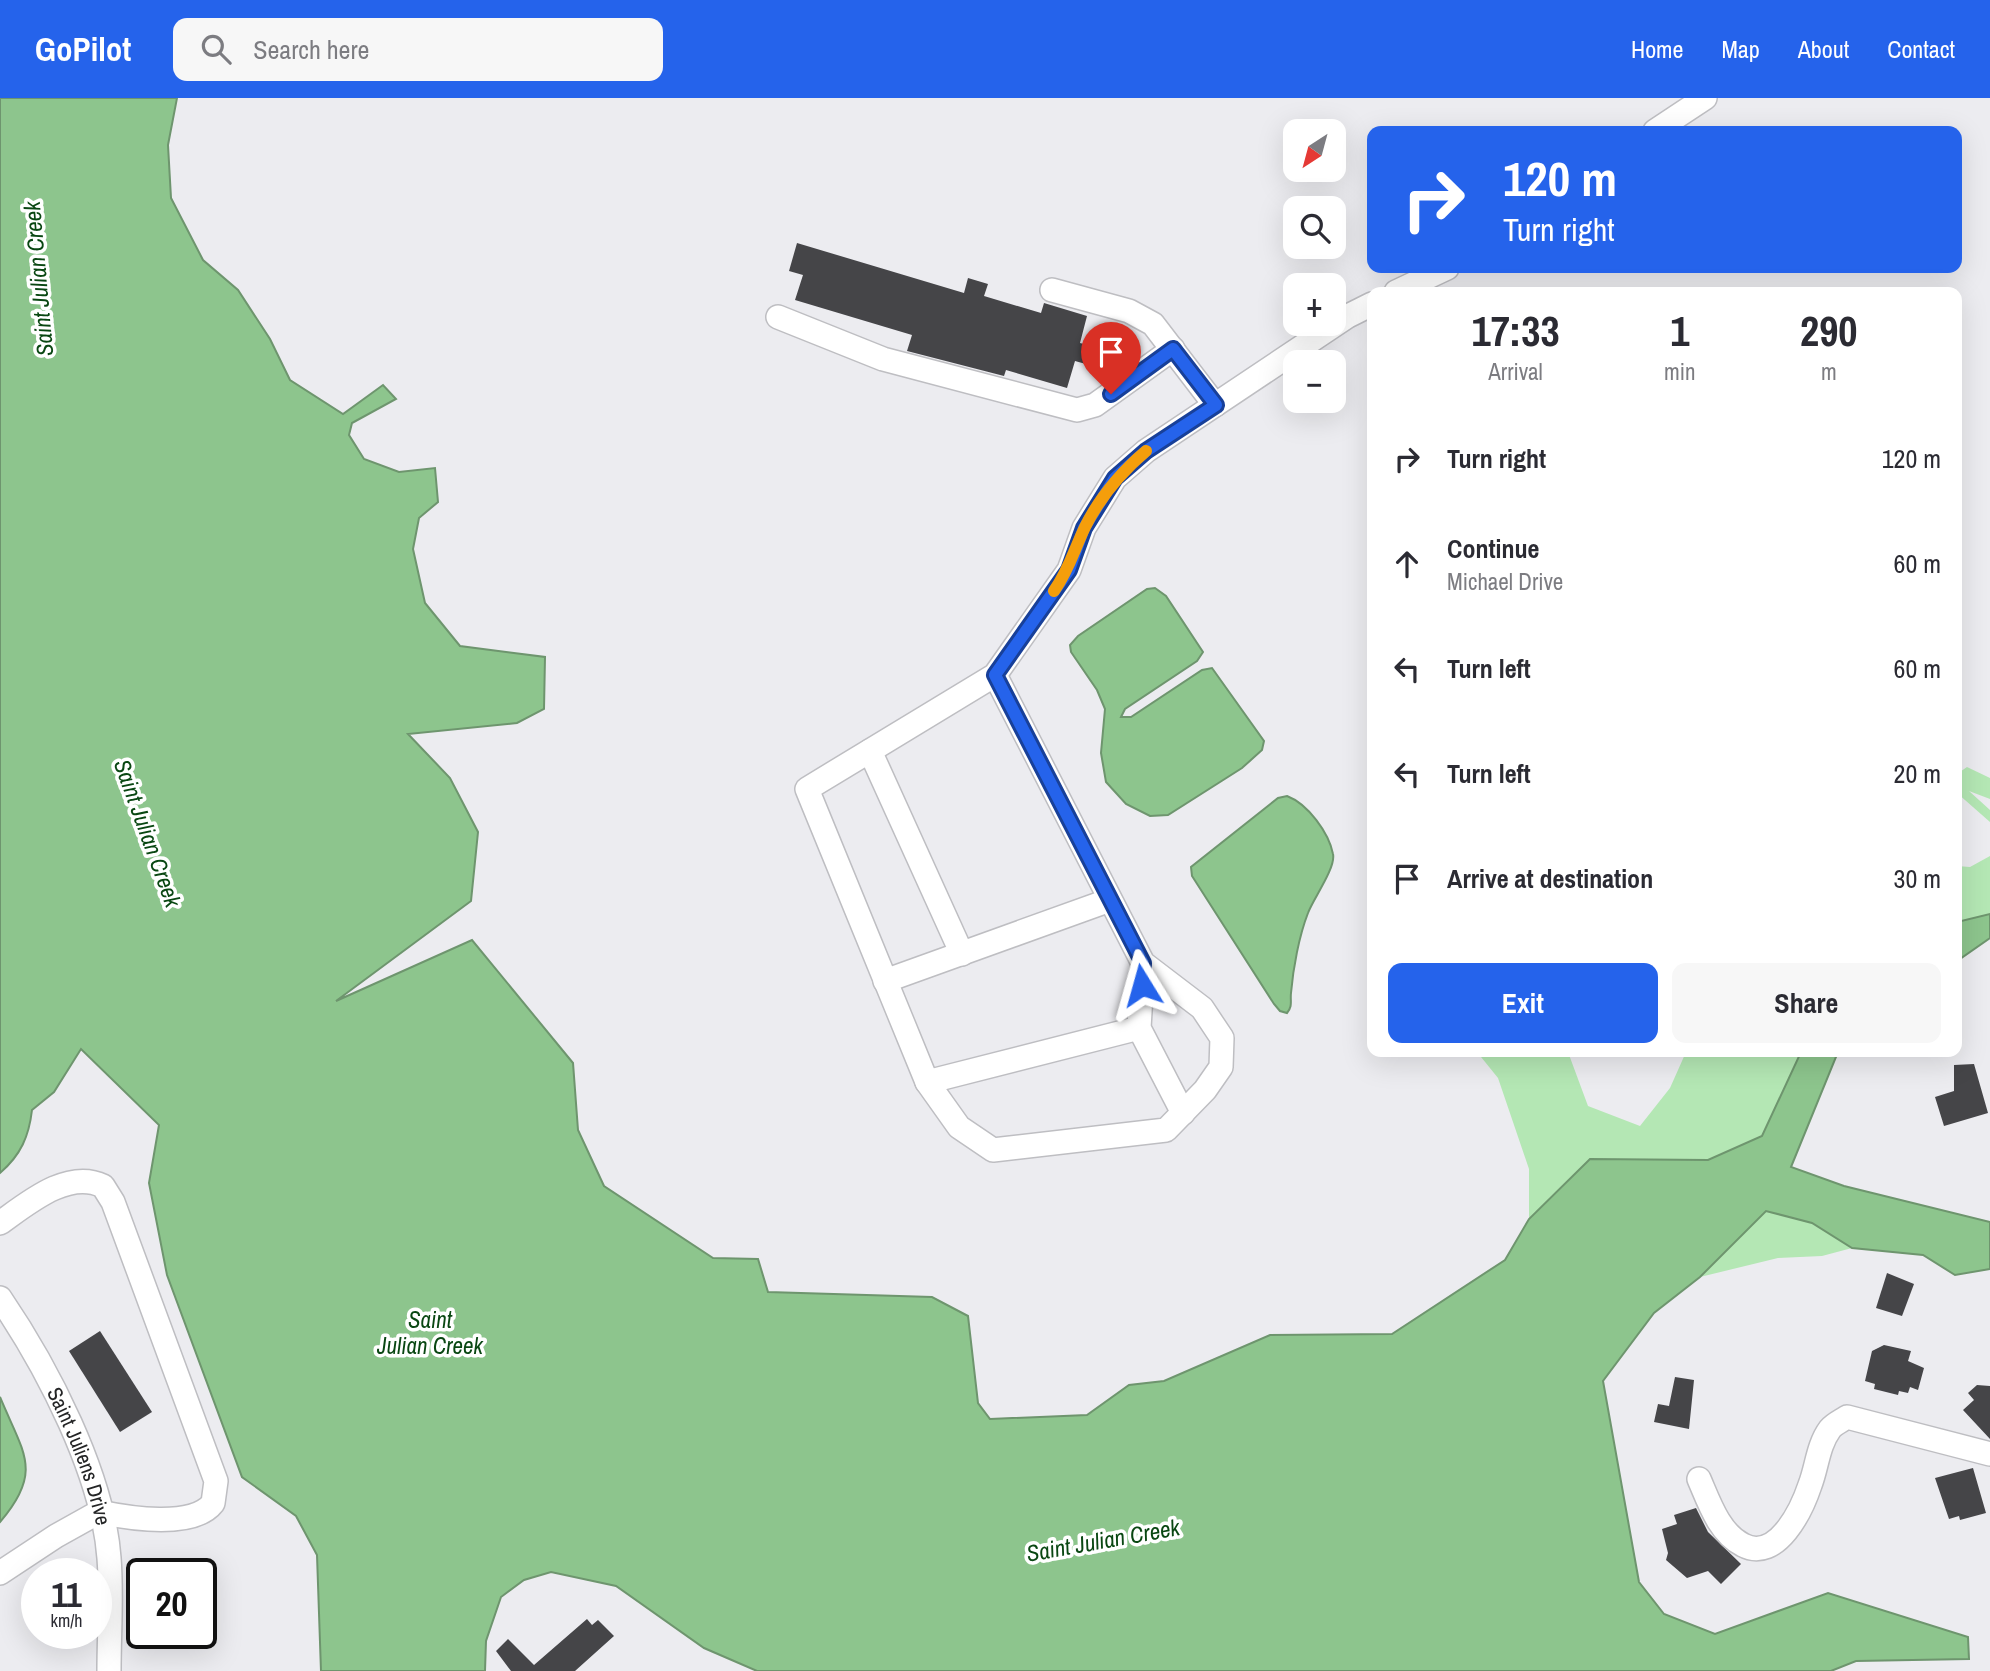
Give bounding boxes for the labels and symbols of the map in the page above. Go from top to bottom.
north arrow [1283,119,1346,182]
water label: Saint Julian Creek [16,199,60,358]
pin [1081,322,1141,394]
water label: Saint Julian Creek [107,755,190,913]
position arrow [1105,948,1179,1022]
water label: Saint Julian Creek [376,1304,485,1361]
street label: Saint Juliens Drive [41,1382,119,1528]
water label: Saint Julian Creek [1024,1511,1184,1569]
speed limit sign: 20 [126,1558,217,1649]

